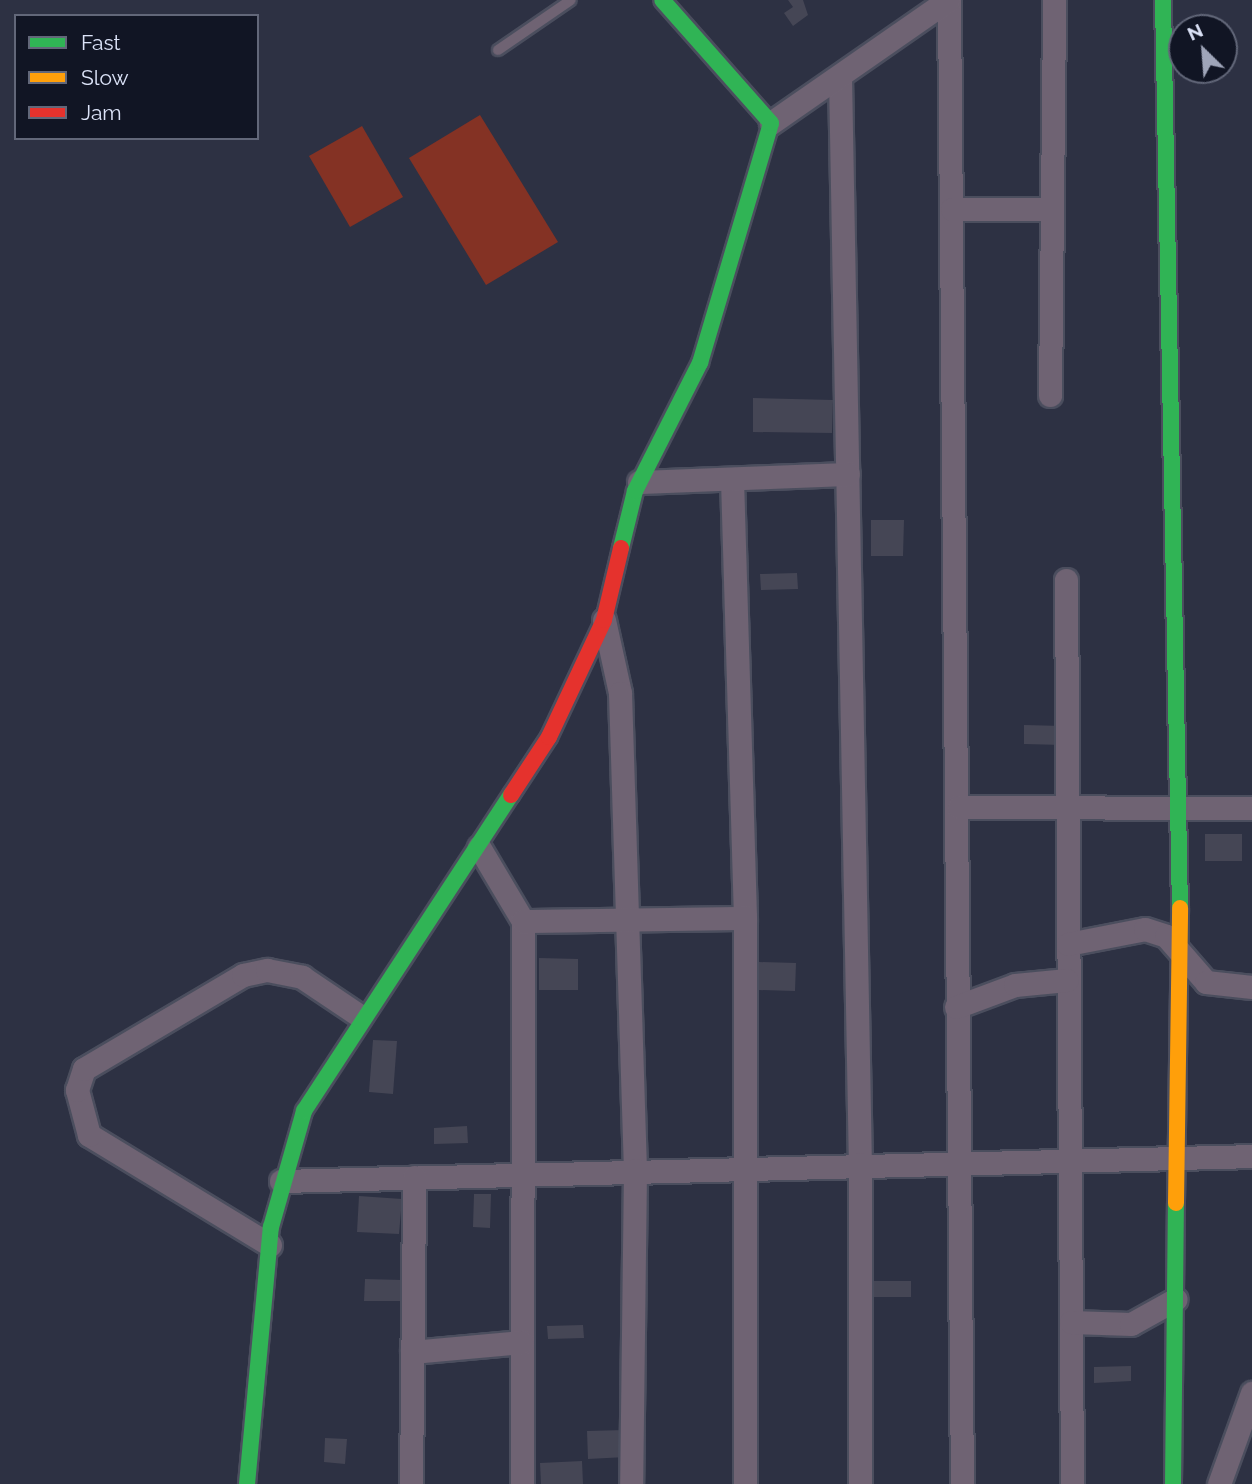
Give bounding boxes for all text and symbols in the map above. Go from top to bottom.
legend [14,14,259,140]
north arrow [1168,14,1238,84]
text: N [1184,19,1206,45]
text: Fast [81,30,121,55]
text: Slow [81,65,129,90]
text: Jam [81,100,122,125]

